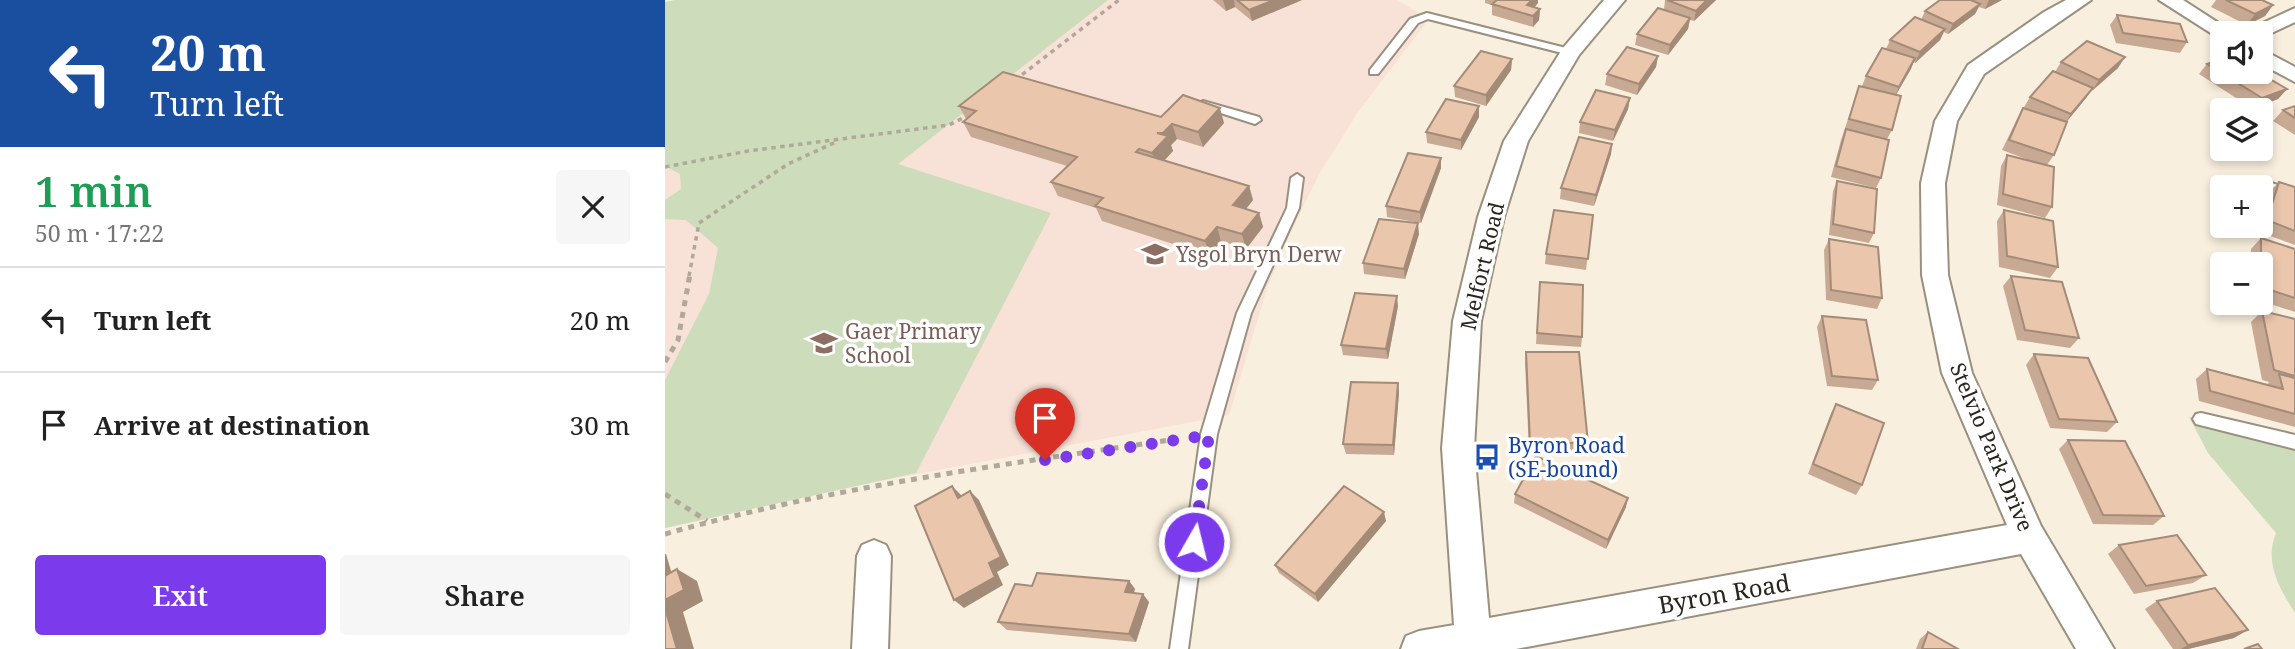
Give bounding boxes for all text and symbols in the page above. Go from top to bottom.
text: 20 m [150,19,266,85]
map controls [2210,21,2273,315]
button: sound [2210,21,2273,84]
icon: left [35,28,126,119]
text: Turn left [150,82,284,125]
button: layers [2210,98,2273,161]
text: 1 min [35,162,152,219]
button: close [556,170,630,244]
button: + [2210,175,2273,238]
street label: Melfort Road [1454,199,1510,333]
text: 50 m · 17:22 [35,217,164,249]
school or university icon: Ysgol Bryn Derw [1140,239,1170,269]
place label: Ysgol Bryn Derw [1175,240,1343,268]
button: − [2210,252,2273,315]
icon: left [35,301,73,339]
text: Turn left [94,302,211,338]
text: 20 m [570,302,630,338]
place label: Gaer Primary School [845,317,981,369]
school or university icon: Gaer Primary School [809,328,839,358]
street label: Stelvio Park Drive [1944,358,2040,536]
pin [1015,388,1075,460]
icon: arrive [1026,399,1064,437]
icon: arrive [35,406,73,444]
text: Arrive at destination [94,407,370,443]
text: 30 m [570,407,630,443]
place label: Byron Road (SE-bound) [1508,431,1625,483]
bus stop icon: Byron Road (SE-bound) [1472,442,1502,472]
position arrow [1157,505,1231,579]
button: Exit [35,555,326,635]
button: Share [340,555,630,635]
street label: Byron Road [1655,565,1793,621]

